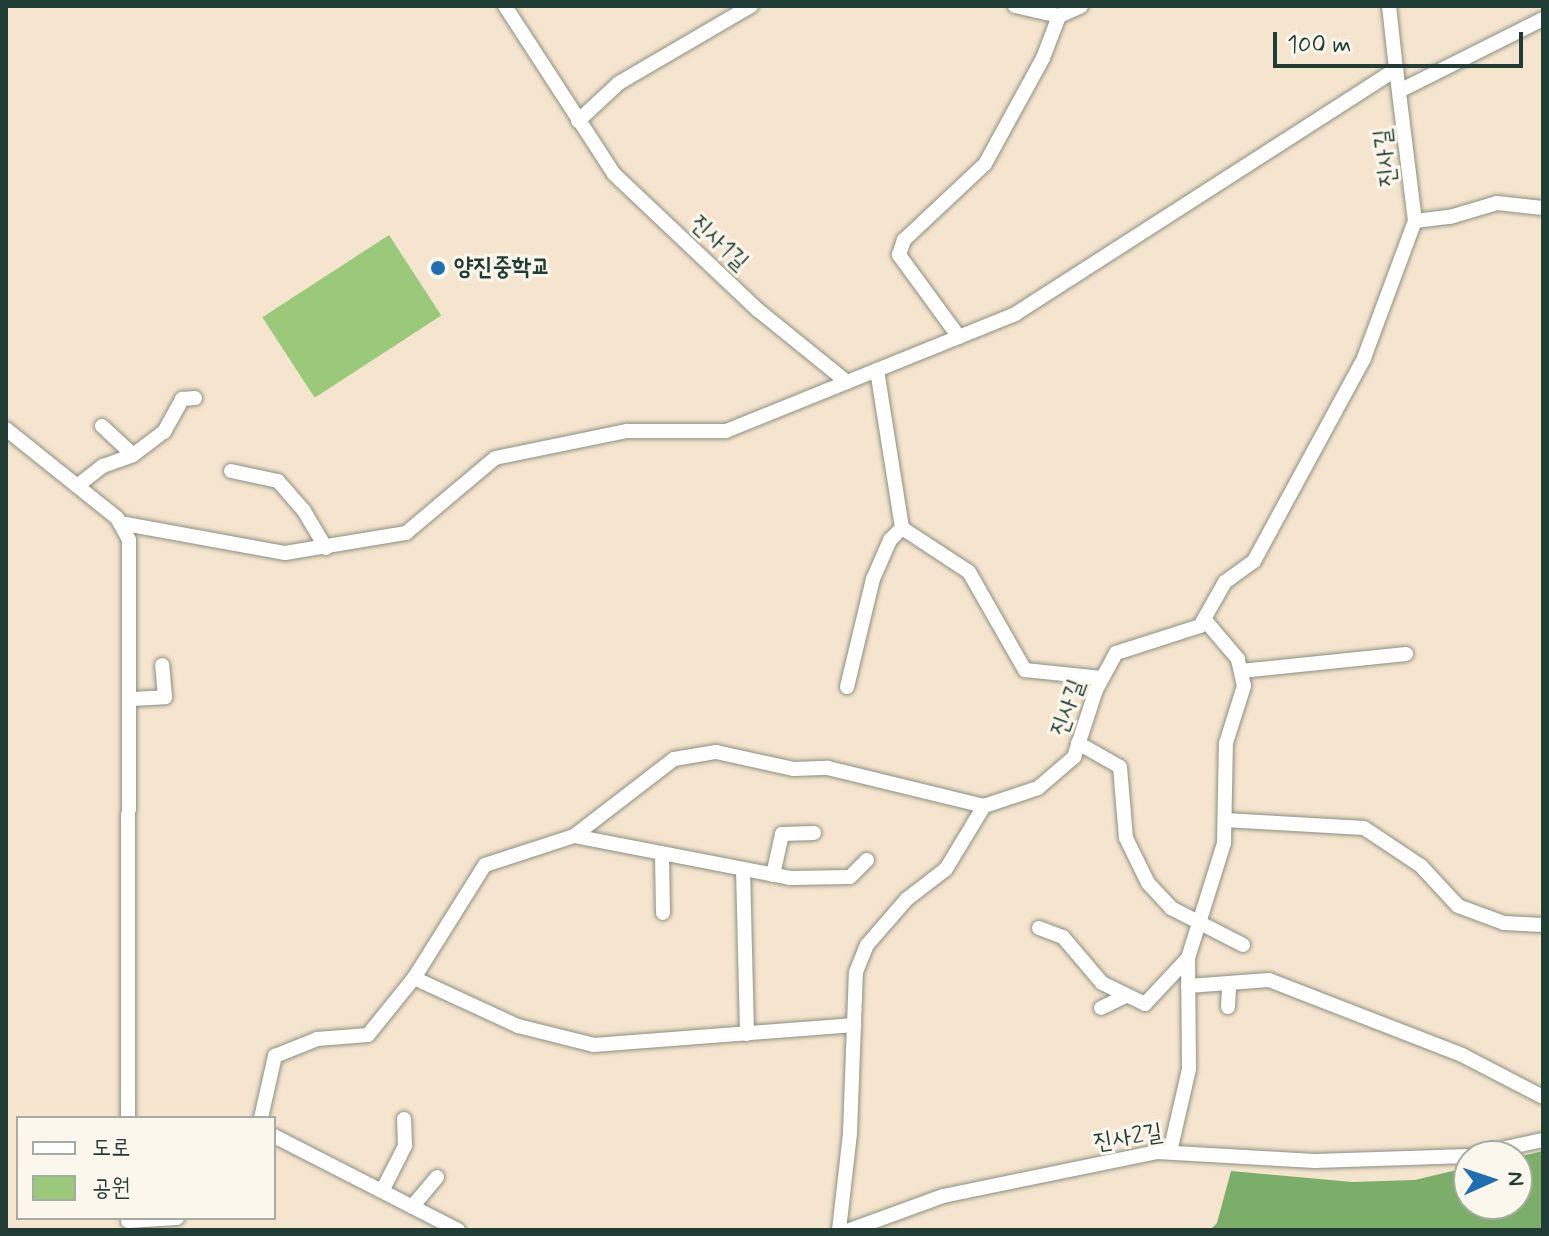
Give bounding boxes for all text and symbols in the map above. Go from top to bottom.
scale bar [1277,16,1527,66]
text: 100 m [1287,30,1351,61]
street label: 진사길 [1369,128,1403,188]
street label: 진사1길 [684,209,754,277]
place label: 양진중학교 [454,254,551,282]
marker: 양진중학교 [429,259,447,277]
street label: 진사길 [1045,676,1091,740]
legend [16,1116,276,1220]
street label: 진사2길 [1091,1118,1165,1158]
text: 도로 [92,1133,131,1164]
north arrow [1453,1140,1533,1220]
text: N [1501,1171,1529,1187]
text: 공원 [92,1173,131,1204]

